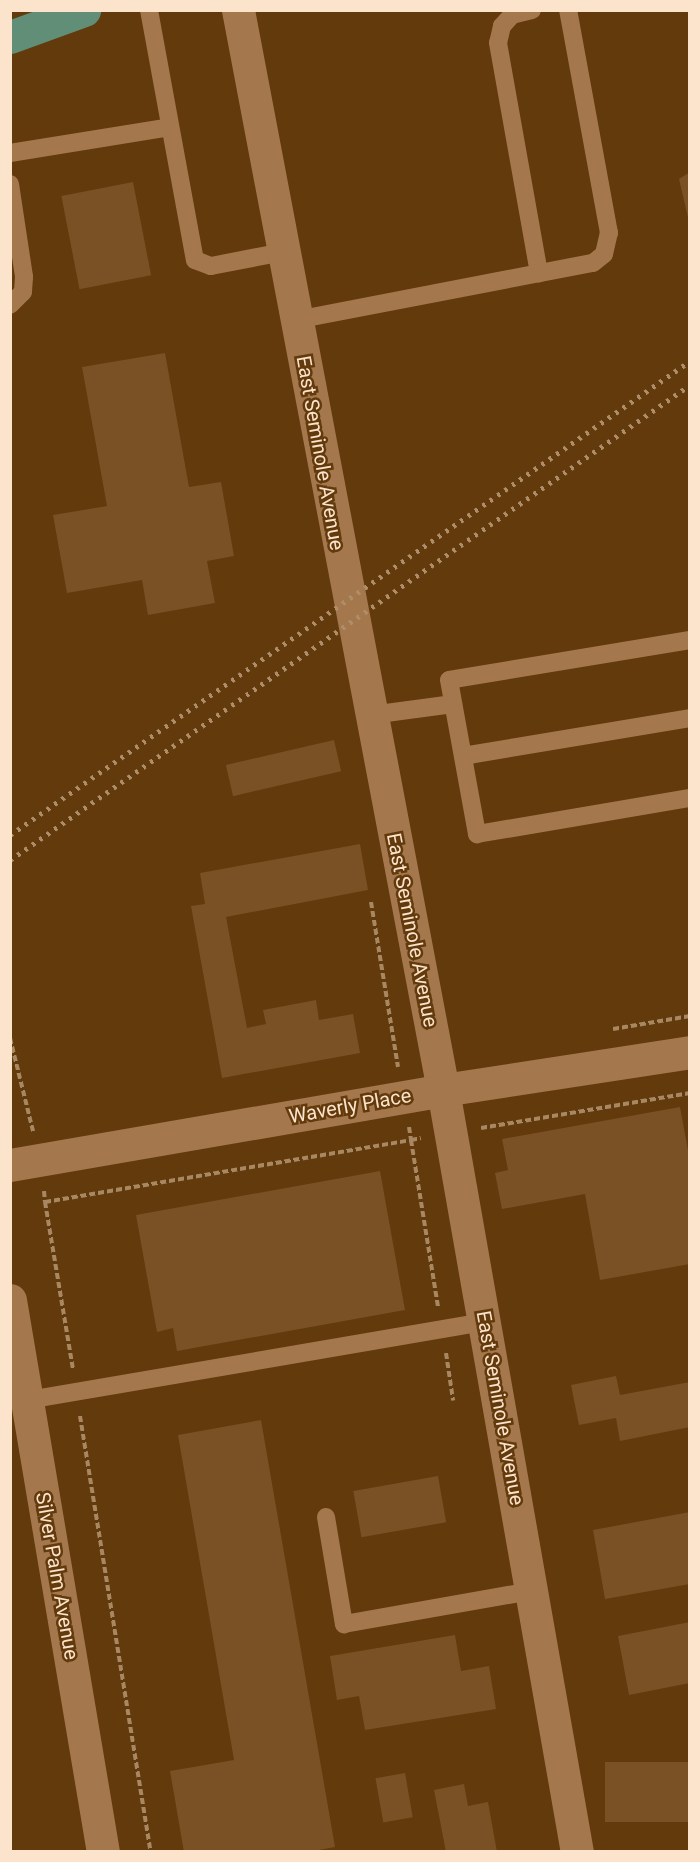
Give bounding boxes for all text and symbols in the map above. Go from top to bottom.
street label: East Seminole Avenue [291,354,349,552]
street label: East Seminole Avenue [381,831,443,1029]
street label: Waverly Place [287,1083,413,1129]
street label: East Seminole Avenue [471,1309,529,1507]
street label: Silver Palm Avenue [30,1490,84,1662]

